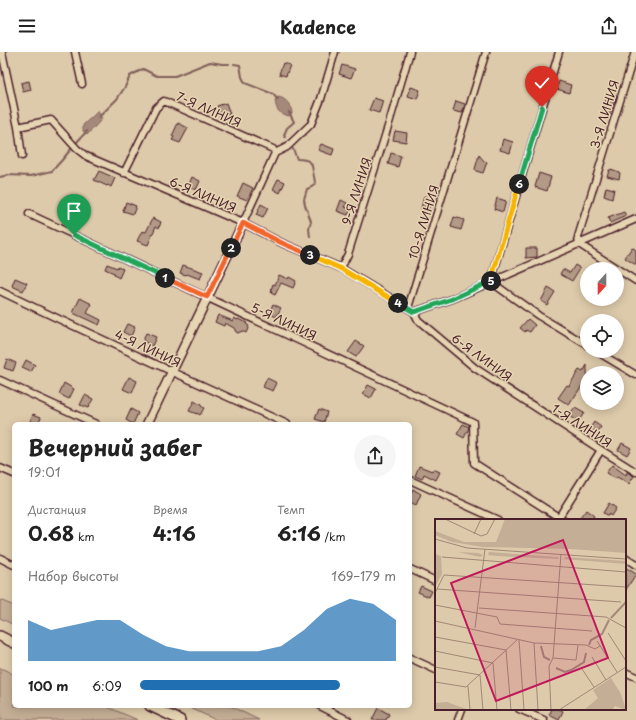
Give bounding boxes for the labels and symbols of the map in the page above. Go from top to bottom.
pin [525,66,559,107]
street label: 3-Я ЛИНИЯ [585,77,623,151]
street label: 7-Я ЛИНИЯ [174,87,244,131]
street label: 9-Я ЛИНИЯ [337,155,375,227]
street label: 6-Я ЛИНИЯ [167,172,239,216]
pin: 6 [509,174,529,194]
street label: 10-Я ЛИНИЯ [403,183,443,261]
pin [57,194,91,235]
pin: 2 [221,238,241,258]
pin: 3 [300,245,320,265]
north arrow [580,262,624,306]
pin: 1 [155,268,175,288]
pin: 5 [481,271,501,291]
pin: 4 [388,293,408,313]
street label: 5-Я ЛИНИЯ [248,298,320,344]
street label: 4-Я ЛИНИЯ [112,325,184,371]
street label: 6-Я ЛИНИЯ [448,329,516,385]
street label: 1-Я ЛИНИЯ [548,399,616,451]
inset map [435,519,626,710]

